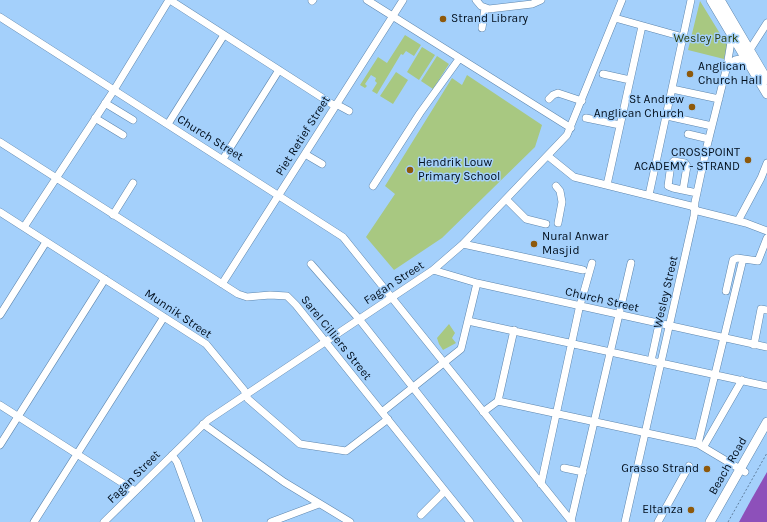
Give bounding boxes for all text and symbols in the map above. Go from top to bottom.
place label: Strand Library [451,12,528,26]
marker: Strand Library [438,14,448,24]
park label: Wesley Park [673,32,739,46]
place label: Anglican Church Hall [698,60,762,88]
marker: Anglican Church Hall [685,69,695,79]
street label: Piet Retief Street [273,93,333,179]
place label: St Andrew Anglican Church [594,93,684,121]
marker: St Andrew Anglican Church [687,102,697,112]
street label: Church Street [174,112,246,164]
place label: CROSSPOINT ACADEMY - STRAND [634,146,740,174]
marker: CROSSPOINT ACADEMY - STRAND [743,155,753,165]
place label: Hendrik Louw Primary School [418,156,500,184]
marker: Hendrik Louw Primary School [405,165,415,175]
place label: Nural Anwar Masjid [542,230,608,258]
marker: Nural Anwar Masjid [529,239,539,249]
street label: Wesley Street [651,254,681,330]
street label: Fagan Street [361,258,427,308]
street label: Church Street [564,285,640,315]
street label: Munnik Street [142,286,214,342]
street label: Sarel Cilliers Street [298,293,374,383]
street label: Beach Road [706,435,750,497]
street label: Fagan Street [105,448,163,506]
place label: Grasso Strand [621,462,699,476]
marker: Grasso Strand [702,464,712,474]
place label: Eltanza [642,503,683,517]
marker: Eltanza [686,505,696,515]

